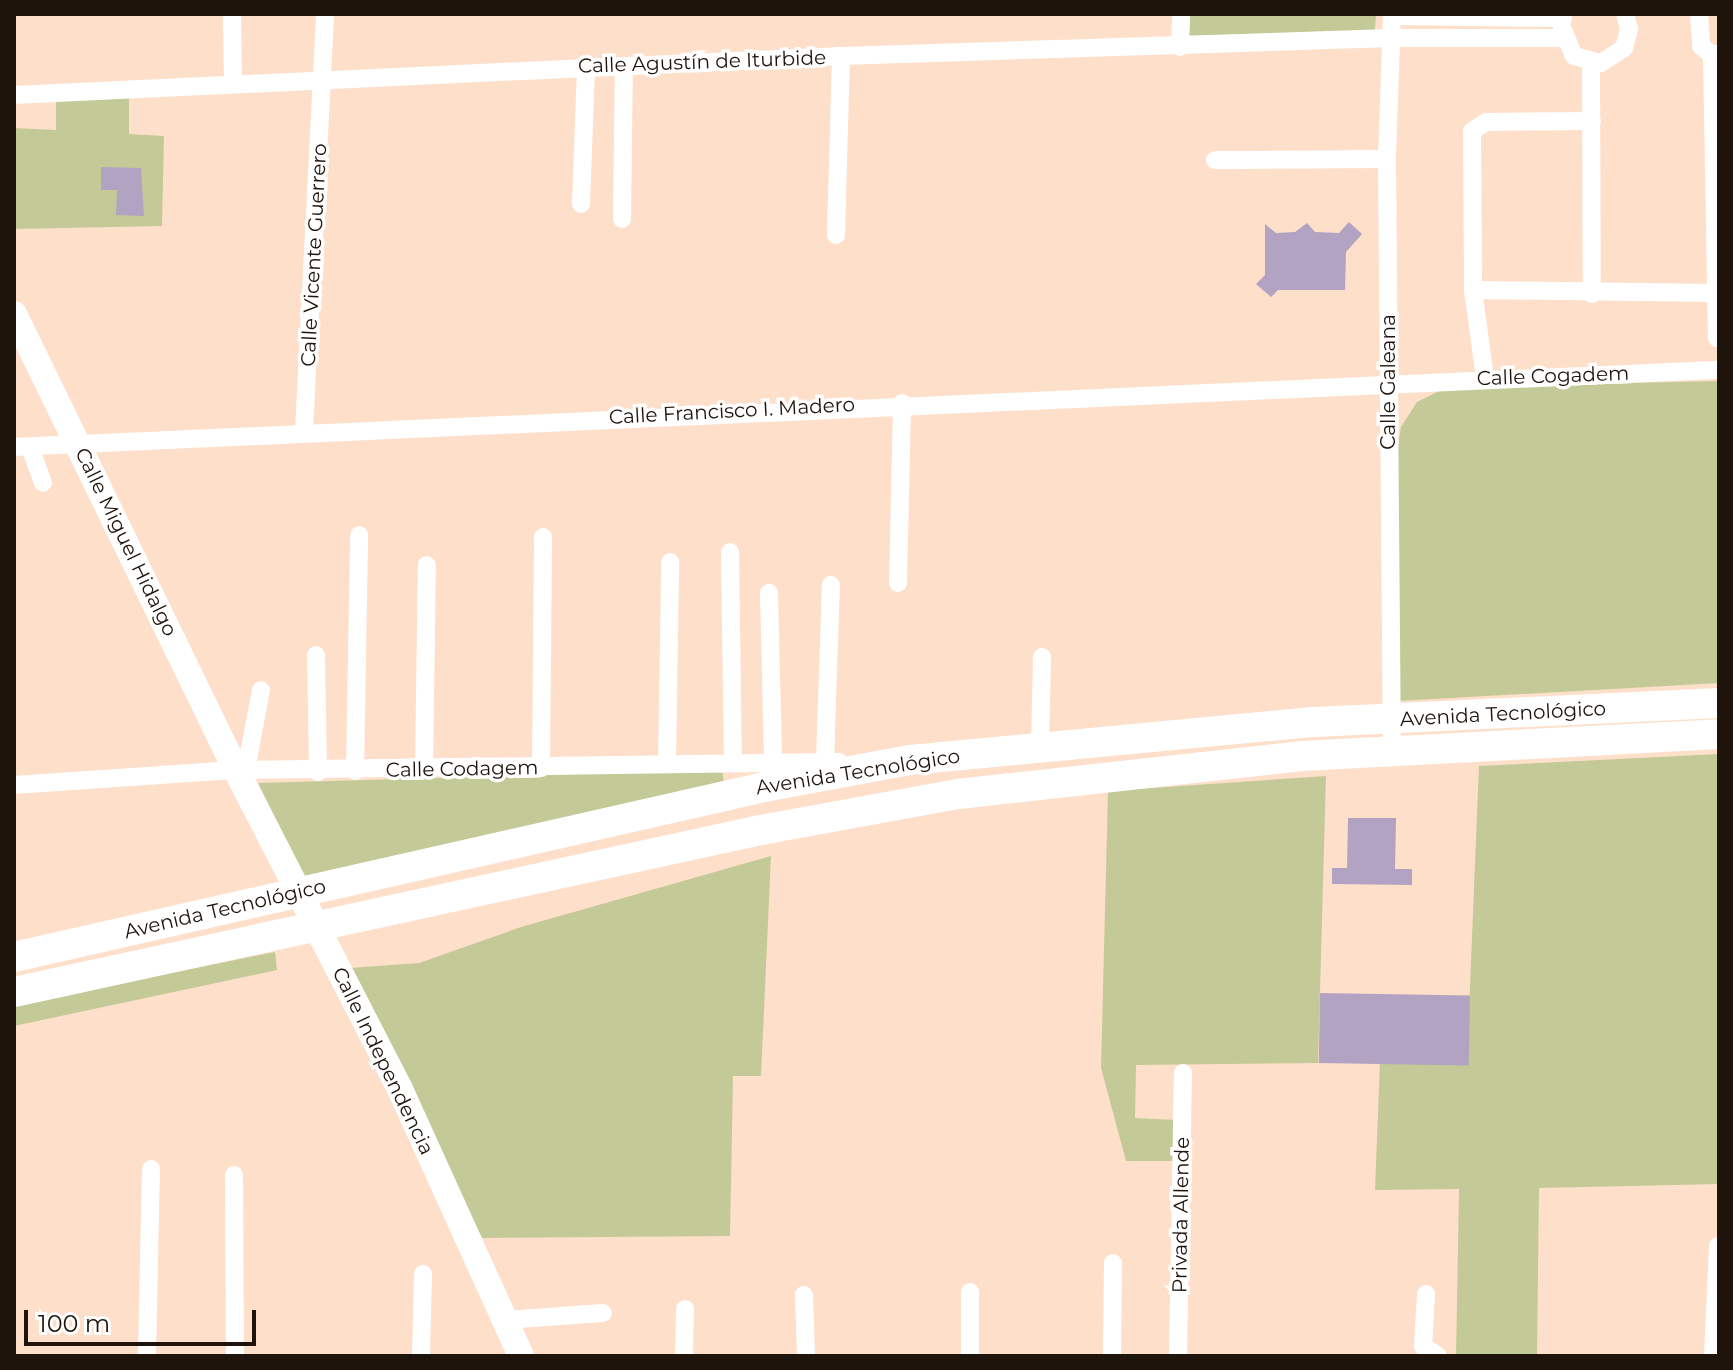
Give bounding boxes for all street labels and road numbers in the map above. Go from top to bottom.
street label: Calle Agustín de Iturbide [578,46,826,78]
street label: Calle Vicente Guerrero [296,143,332,367]
street label: Calle Galeana [1376,314,1400,450]
street label: Calle Cogadem [1476,361,1630,391]
street label: Calle Francisco I. Madero [608,393,856,429]
street label: Calle Miguel Hidalgo [70,444,182,640]
street label: Avenida Tecnológico [1399,697,1607,731]
street label: Avenida Tecnológico [754,744,962,800]
street label: Calle Codagem [386,756,538,782]
street label: Avenida Tecnológico [122,874,328,944]
street label: Calle Independencia [327,963,439,1159]
street label: Privada Allende [1168,1137,1194,1293]

